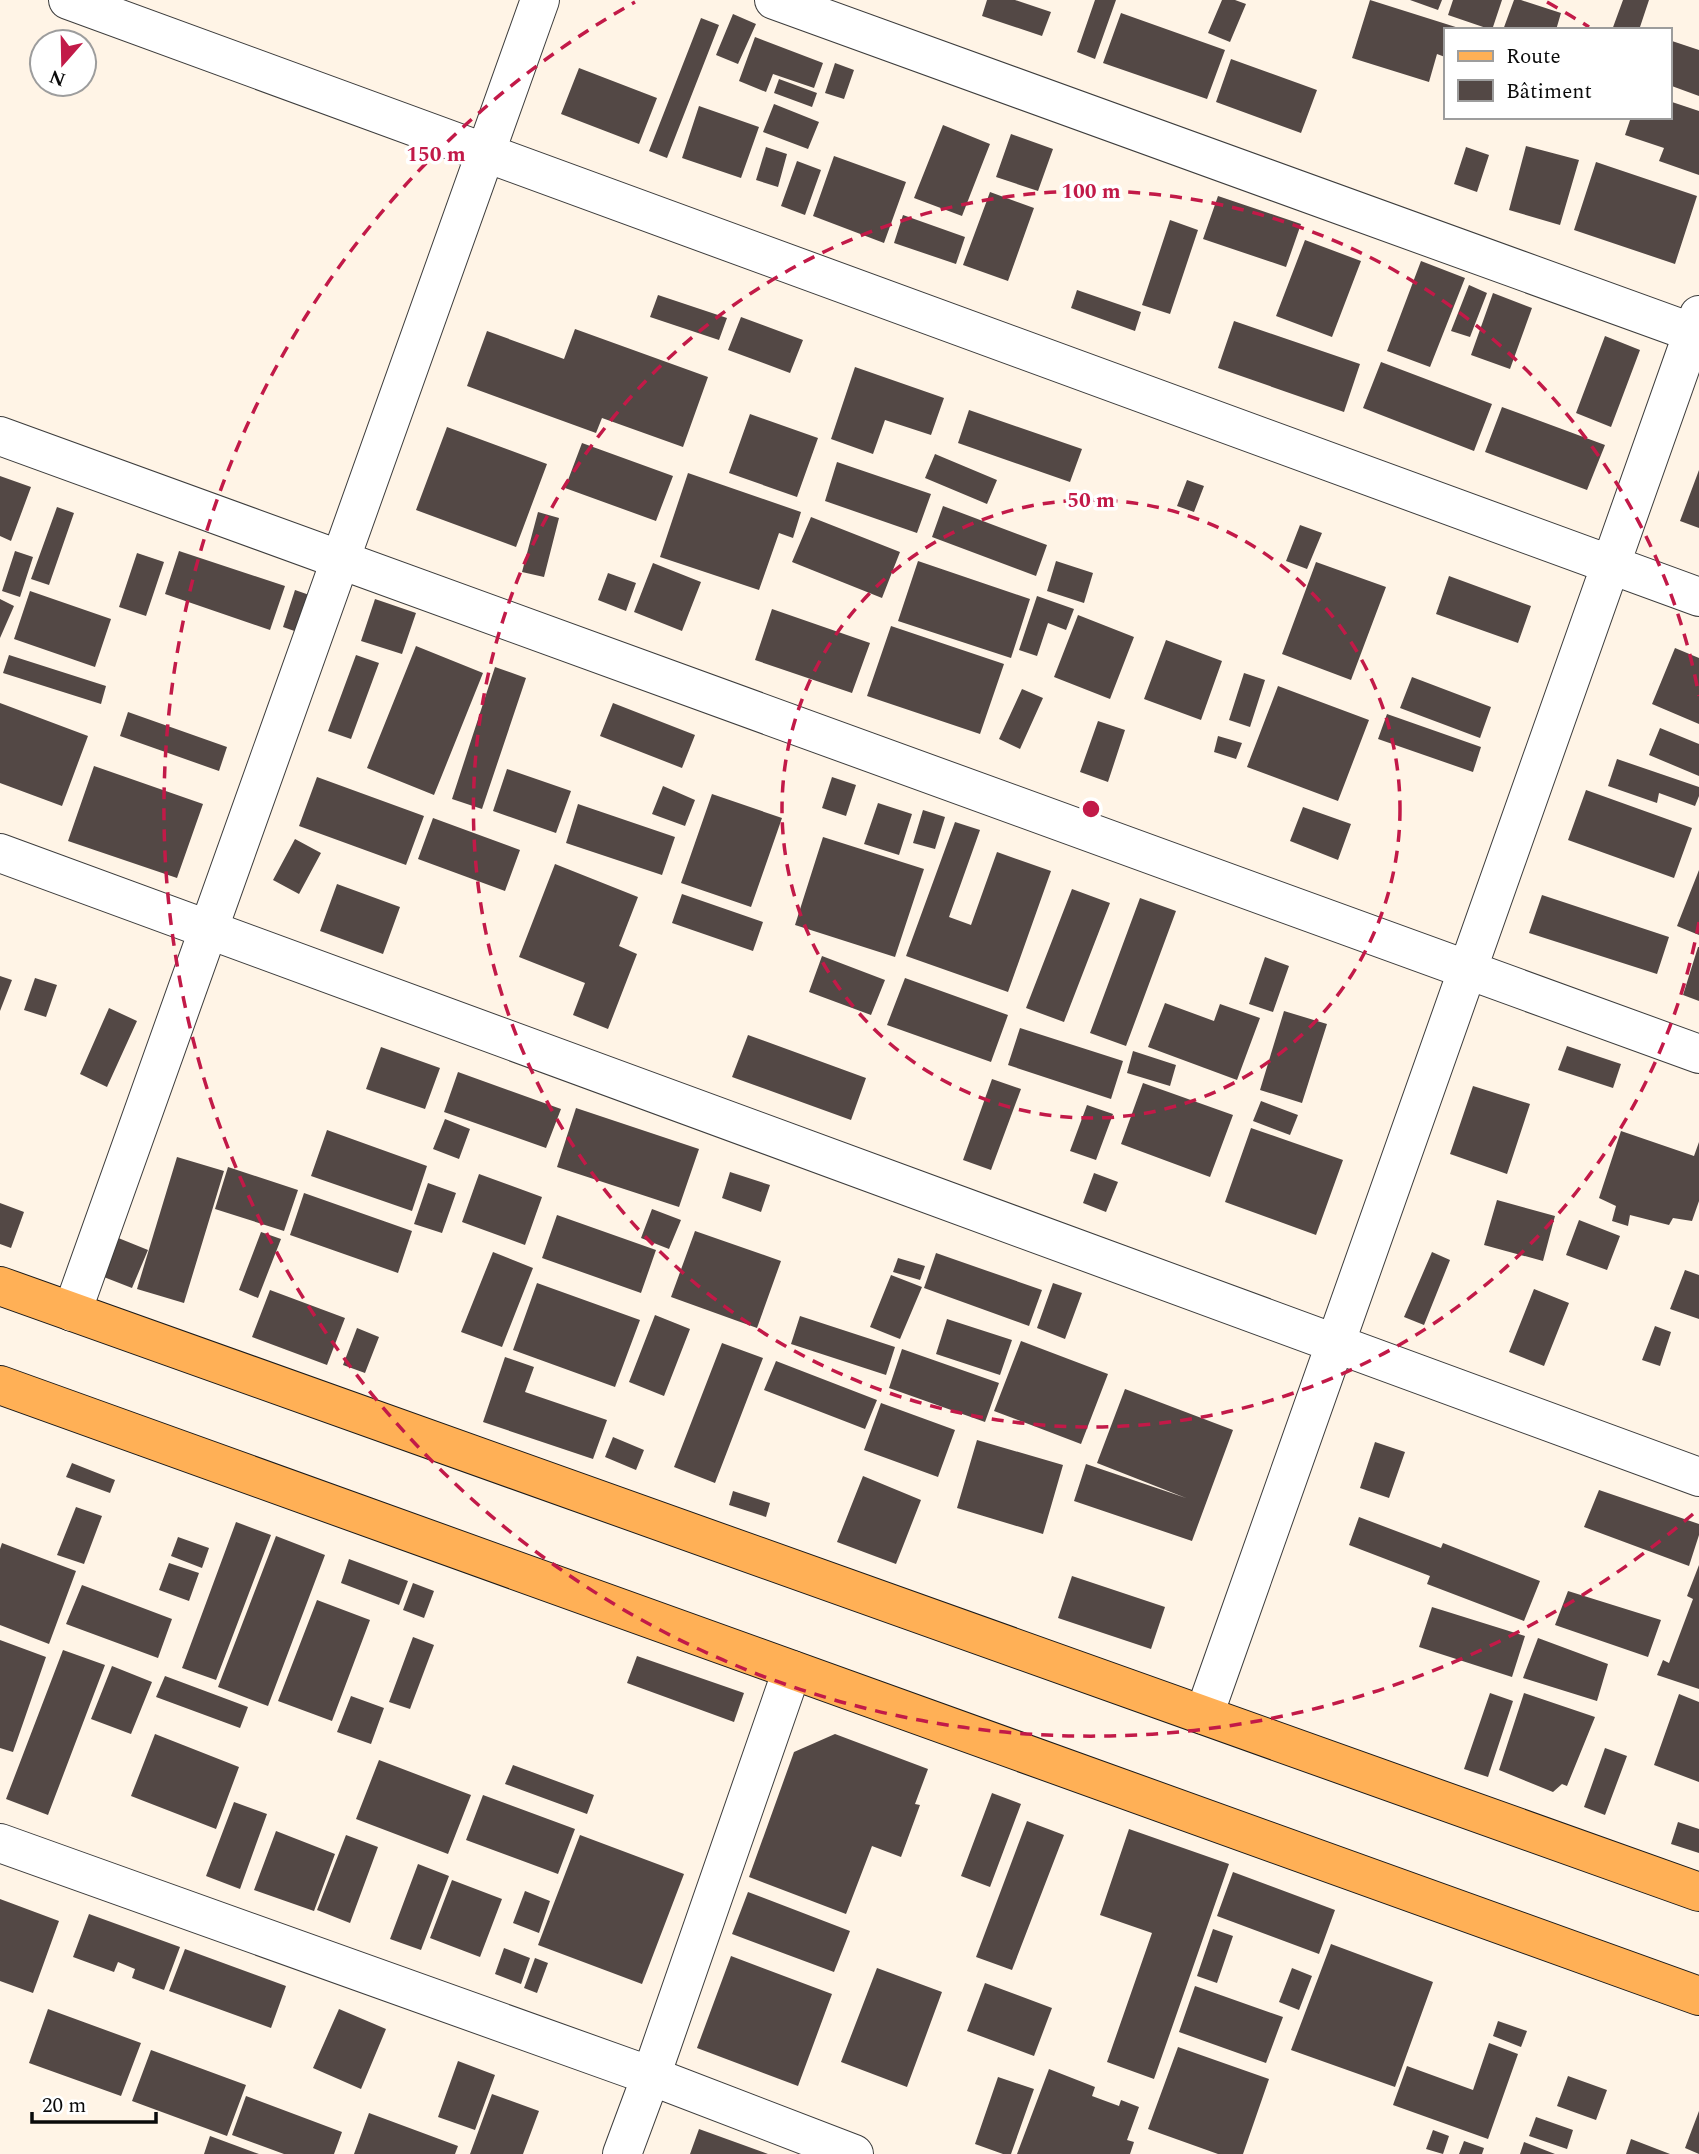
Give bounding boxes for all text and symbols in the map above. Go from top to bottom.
north arrow [28,28,98,98]
legend [1444,28,1671,119]
text: Route [1506,41,1561,73]
text: N [45,61,70,94]
text: Bâtiment [1506,76,1592,108]
text: 150 m [406,139,466,171]
text: 100 m [1061,176,1121,208]
text: 50 m [1067,485,1115,517]
centre of rings [1079,797,1103,821]
scale bar [32,2080,156,2124]
text: 20 m [42,2090,86,2122]

